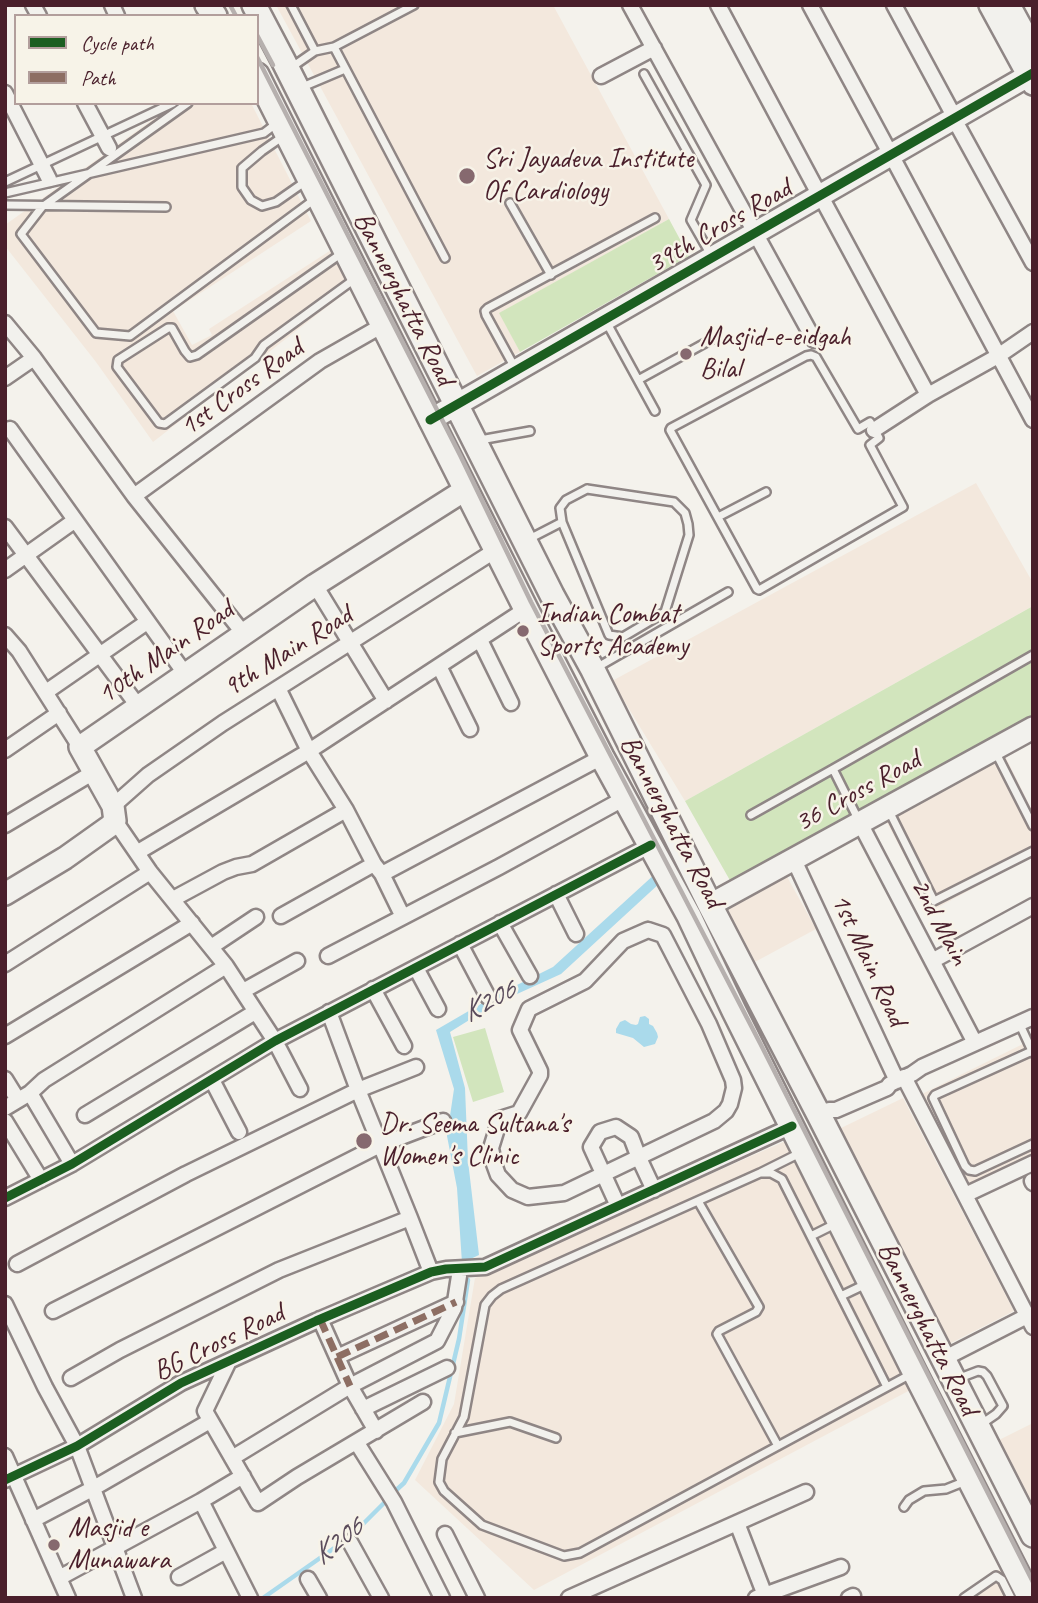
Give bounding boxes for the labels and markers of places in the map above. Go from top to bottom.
place label: Sri Jayadeva Institute Of Cardiology [483,143,693,209]
marker: Sri Jayadeva Institute Of Cardiology [457,166,477,186]
place label: Masjid-e-eidgah Bilal [700,321,851,387]
marker: Masjid-e-eidgah Bilal [678,346,694,362]
place label: Indian Combat Sports Academy [537,598,688,664]
marker: Indian Combat Sports Academy [515,623,531,639]
place label: Dr. Seema Sultana's Women's Clinic [380,1108,570,1174]
marker: Dr. Seema Sultana's Women's Clinic [354,1131,374,1151]
place label: Masjid e Munawara [68,1512,170,1578]
marker: Masjid e Munawara [46,1537,62,1553]

